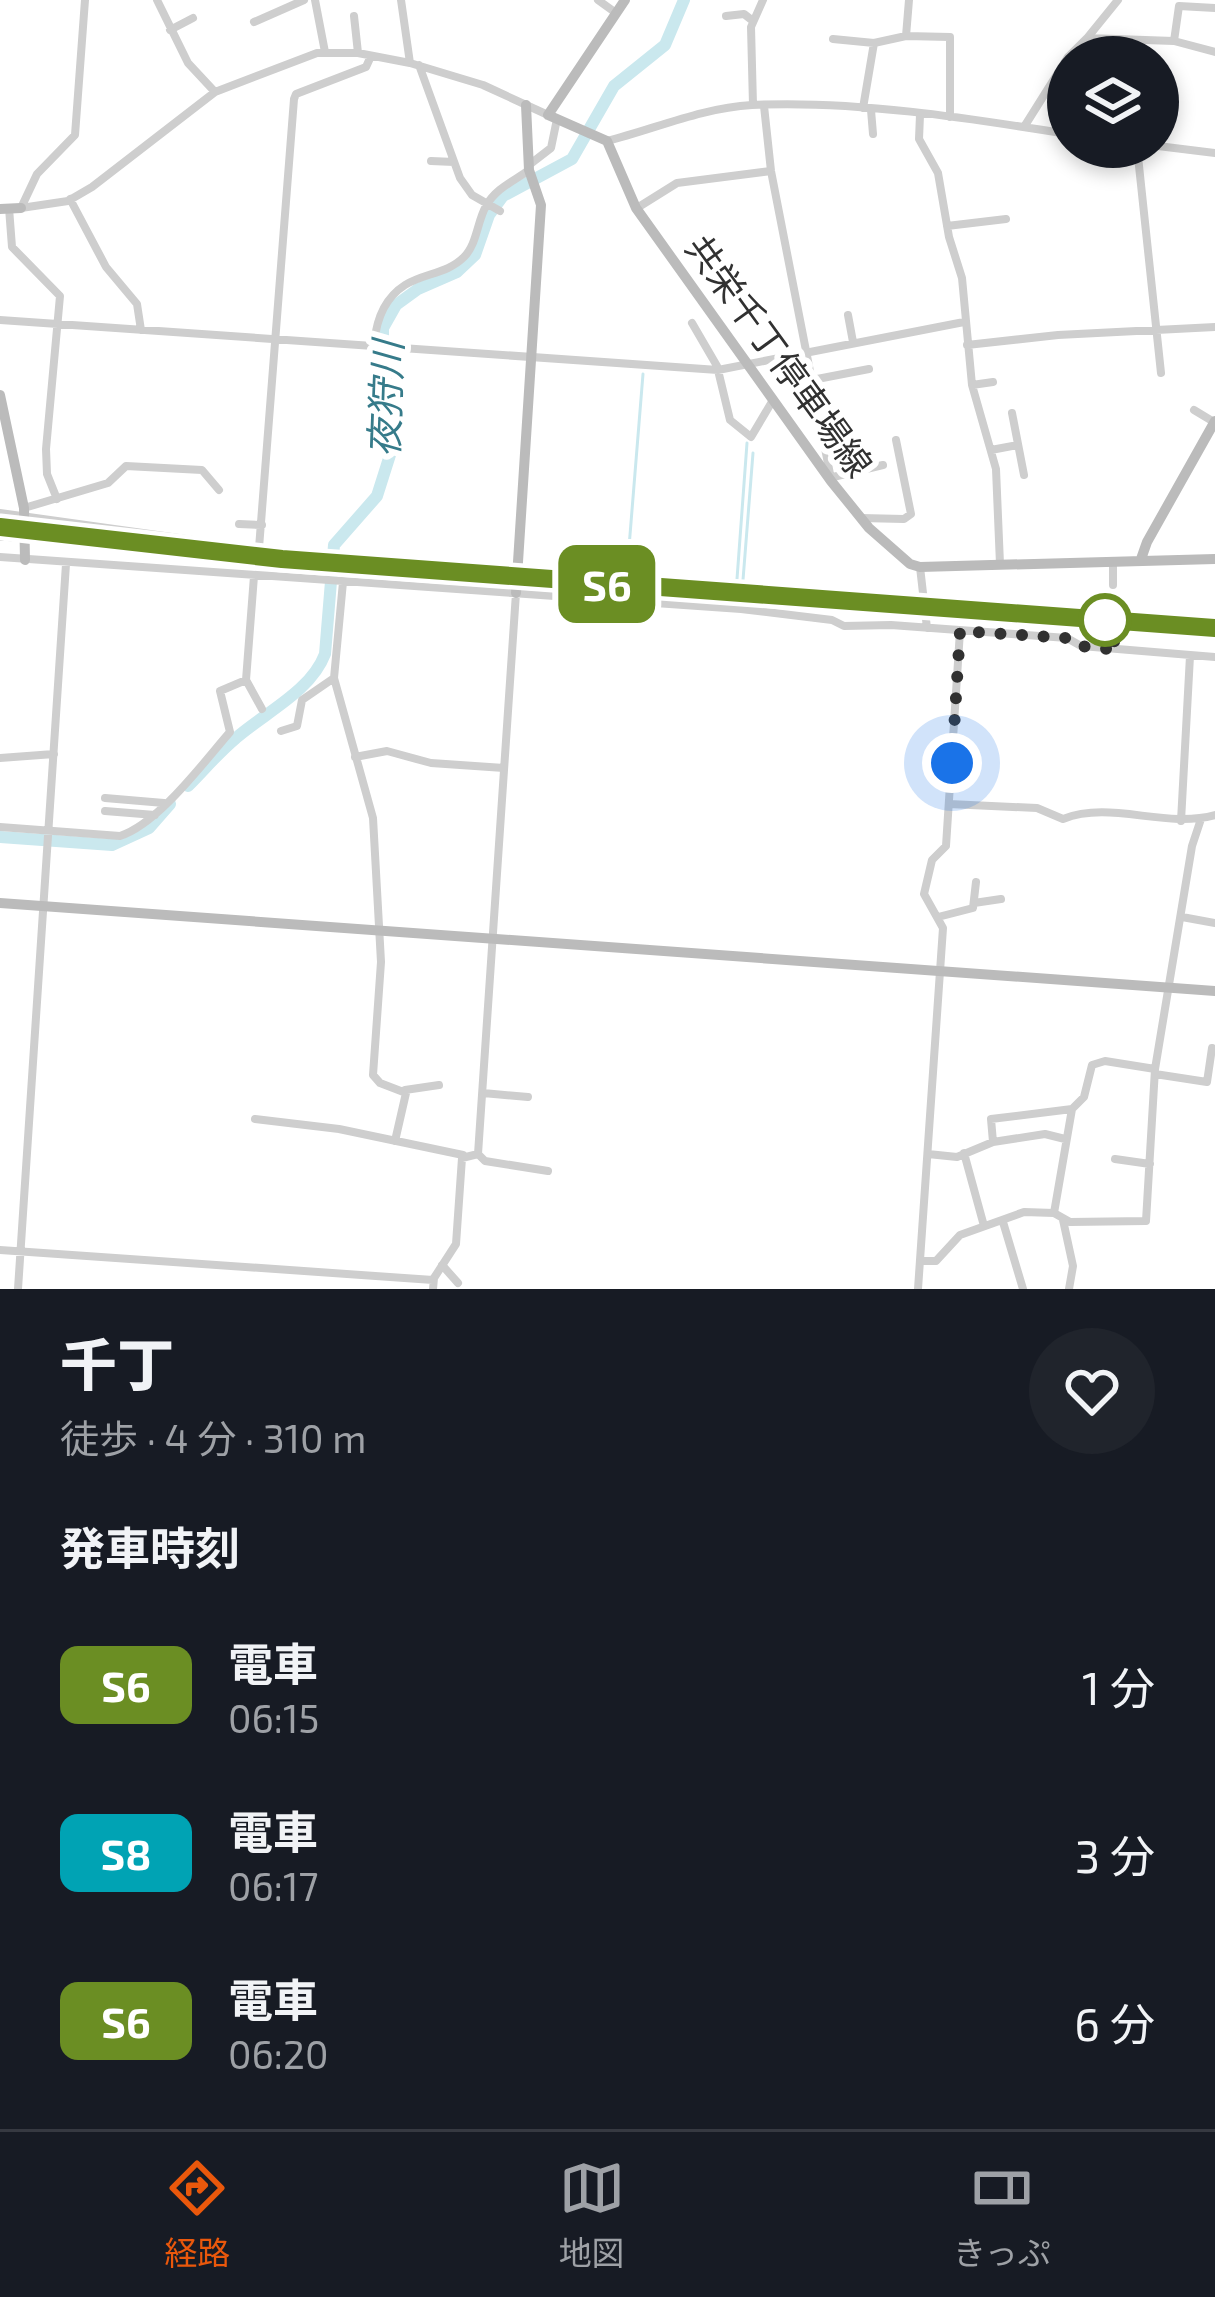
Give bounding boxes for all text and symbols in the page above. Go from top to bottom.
map controls [1047,36,1179,168]
button: layers [1047,36,1179,168]
street label: 共栄千丁停車場線 [678,226,882,484]
water label: 夜狩川 [359,336,410,458]
line badge: S6 [553,545,661,623]
text: S6 [582,559,632,609]
unlabelled marker [1080,595,1130,645]
your location [922,733,982,793]
button: heart [1029,1328,1155,1454]
text: 千丁 [60,1329,174,1397]
text: 徒歩 · 4 分 · 310 m [60,1414,366,1461]
text: 発車時刻 [60,1520,240,1574]
text: 電車 [228,1636,318,1690]
text: S6 [101,1660,151,1710]
text: 1 分 [1082,1660,1155,1714]
text: 06:15 [228,1694,319,1741]
text: 電車 [228,1804,318,1858]
text: S8 [101,1828,151,1878]
text: 3 分 [1075,1828,1155,1882]
text: 06:17 [228,1862,319,1909]
text: 電車 [228,1972,318,2026]
text: S6 [101,1996,151,2046]
text: 6 分 [1074,1996,1155,2050]
text: 06:20 [228,2030,328,2077]
tab: 経路 [164,2155,230,2275]
tab: 地図 [559,2155,625,2275]
tab: きっぷ [953,2155,1051,2275]

